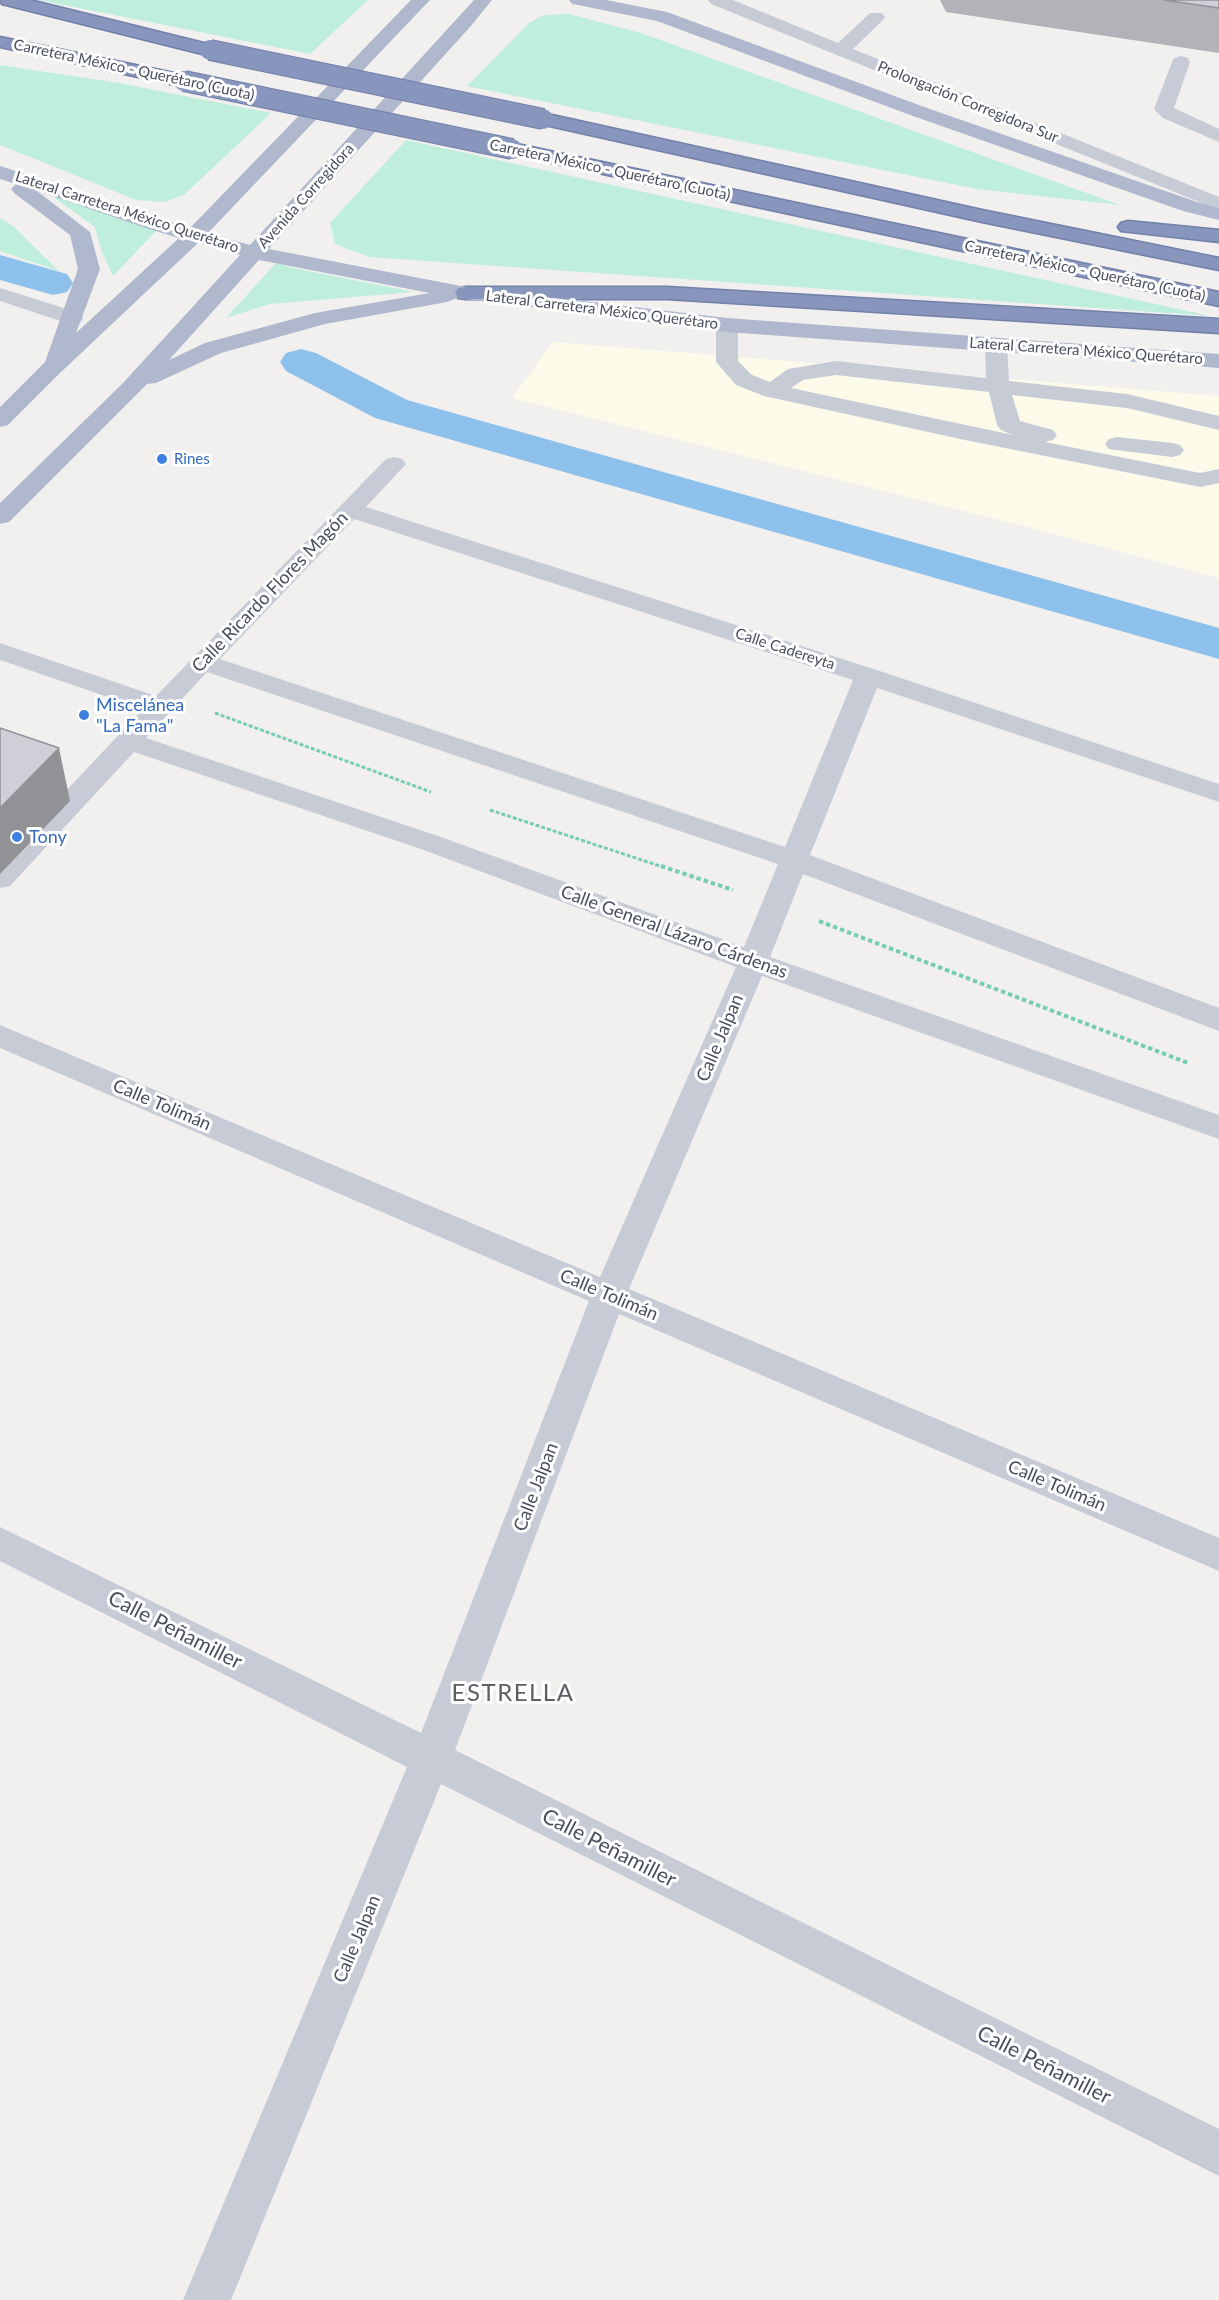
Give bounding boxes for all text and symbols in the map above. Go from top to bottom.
street label: Carretera México - Querétaro (Cuota) [12,36,256,104]
street label: Prolongación Corregidora Sur [875,57,1061,147]
street label: Carretera México - Querétaro (Cuota) [488,136,732,204]
street label: Avenida Corregidora [254,140,358,252]
street label: Lateral Carretera México Querétaro [13,167,241,257]
street label: Carretera México - Querétaro (Cuota) [963,237,1207,305]
street label: Lateral Carretera México Querétaro [485,287,719,333]
street label: Lateral Carretera México Querétaro [969,334,1203,368]
place label: Rines [174,450,210,468]
marker: Rines [155,452,169,466]
street label: Calle Ricardo Flores Magón [188,507,352,677]
street label: Calle Cadereyta [733,624,837,674]
place label: Miscelánea "La Fama" [96,694,184,736]
marker: Miscelánea "La Fama" [77,708,91,722]
place label: Tony [29,826,67,848]
marker: Tony [10,830,24,844]
street label: Calle General Lázaro Cárdenas [558,881,790,983]
street label: Calle Jalpan [692,991,748,1085]
street label: Calle Tolimán [110,1075,214,1135]
street label: Calle Tolimán [557,1265,661,1325]
street label: Calle Jalpan [509,1440,563,1534]
street label: Calle Tolimán [1005,1456,1109,1516]
street label: Calle Peñamiller [104,1585,246,1675]
district label: ESTRELLA [452,1679,574,1707]
street label: Calle Peñamiller [538,1803,680,1893]
street label: Calle Jalpan [329,1892,385,1986]
street label: Calle Peñamiller [973,2020,1115,2110]

